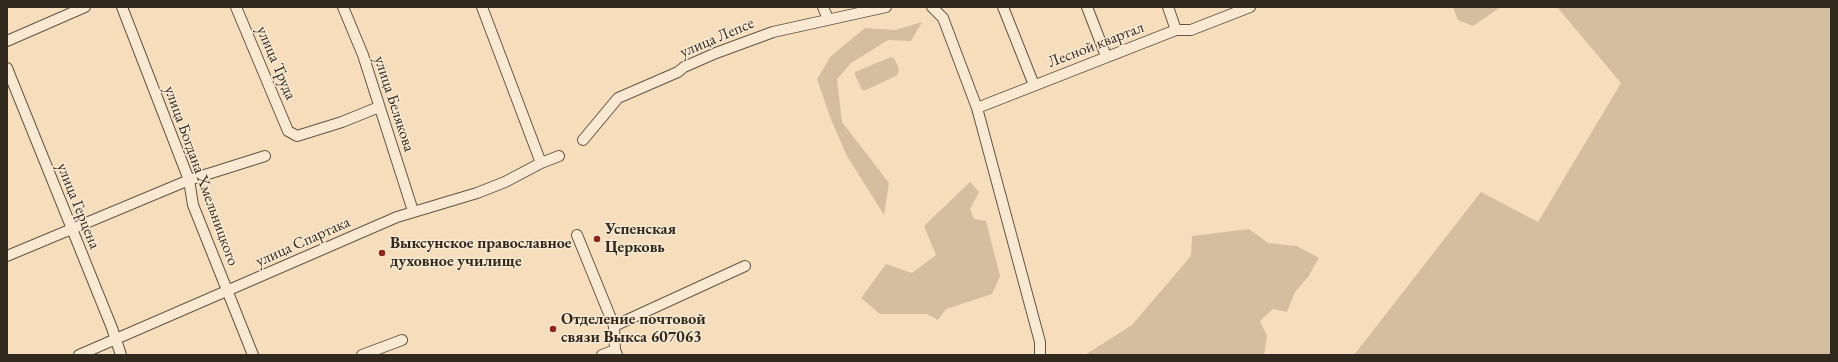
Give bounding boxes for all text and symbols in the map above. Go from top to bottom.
street label: улица Лепсе [677,14,757,62]
street label: Лесной квартал [1045,18,1147,72]
street label: улица Труда [252,23,300,103]
street label: улица Белякова [370,54,418,154]
street label: улица Богдана Хмельницкого [159,83,243,269]
street label: улица Герцена [52,160,104,252]
street label: улица Спартака [253,213,353,271]
place label: Успенская Церковь [605,220,676,258]
place label: Выксунское православное духовное училище [390,234,572,272]
marker: Успенская Церковь [592,234,602,244]
marker: Выксунское православное духовное училище [377,248,387,258]
place label: Отделение почтовой связи Выкса 607063 [561,310,706,348]
marker: Отделение почтовой связи Выкса 607063 [548,324,558,334]

